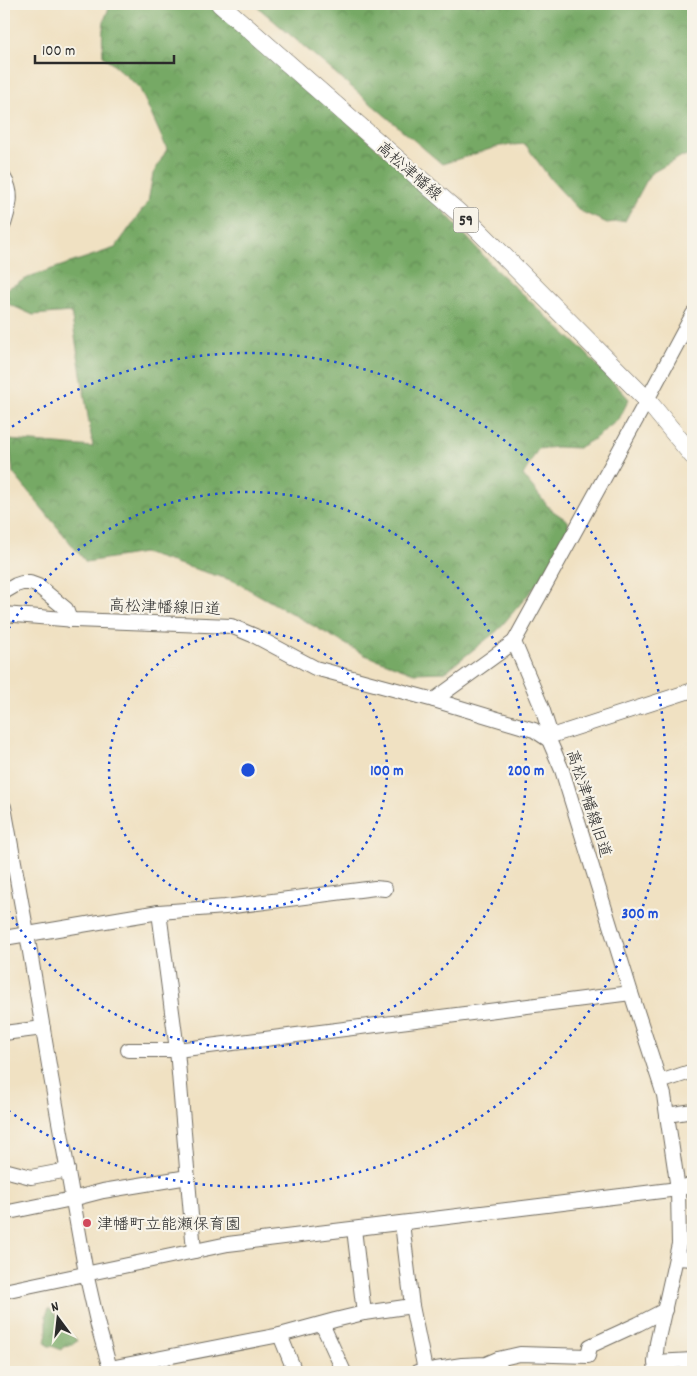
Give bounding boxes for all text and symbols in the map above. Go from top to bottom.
scale bar [35,32,174,64]
text: 100 m [42,41,75,63]
street label: 高松津幡線 [371,137,446,207]
road number: 59 [454,208,478,232]
street label: 高松津幡線旧道 [109,595,221,622]
street label: 高松津幡線旧道 [559,747,616,861]
centre of rings [239,761,257,779]
text: 100 m [370,761,404,783]
text: 200 m [508,761,544,783]
text: 300 m [622,904,658,926]
place label: 津幡町立能瀬保育園 [97,1214,241,1237]
marker: 津幡町立能瀬保育園 [81,1217,93,1229]
north arrow [32,1294,82,1344]
text: N [49,1297,61,1318]

